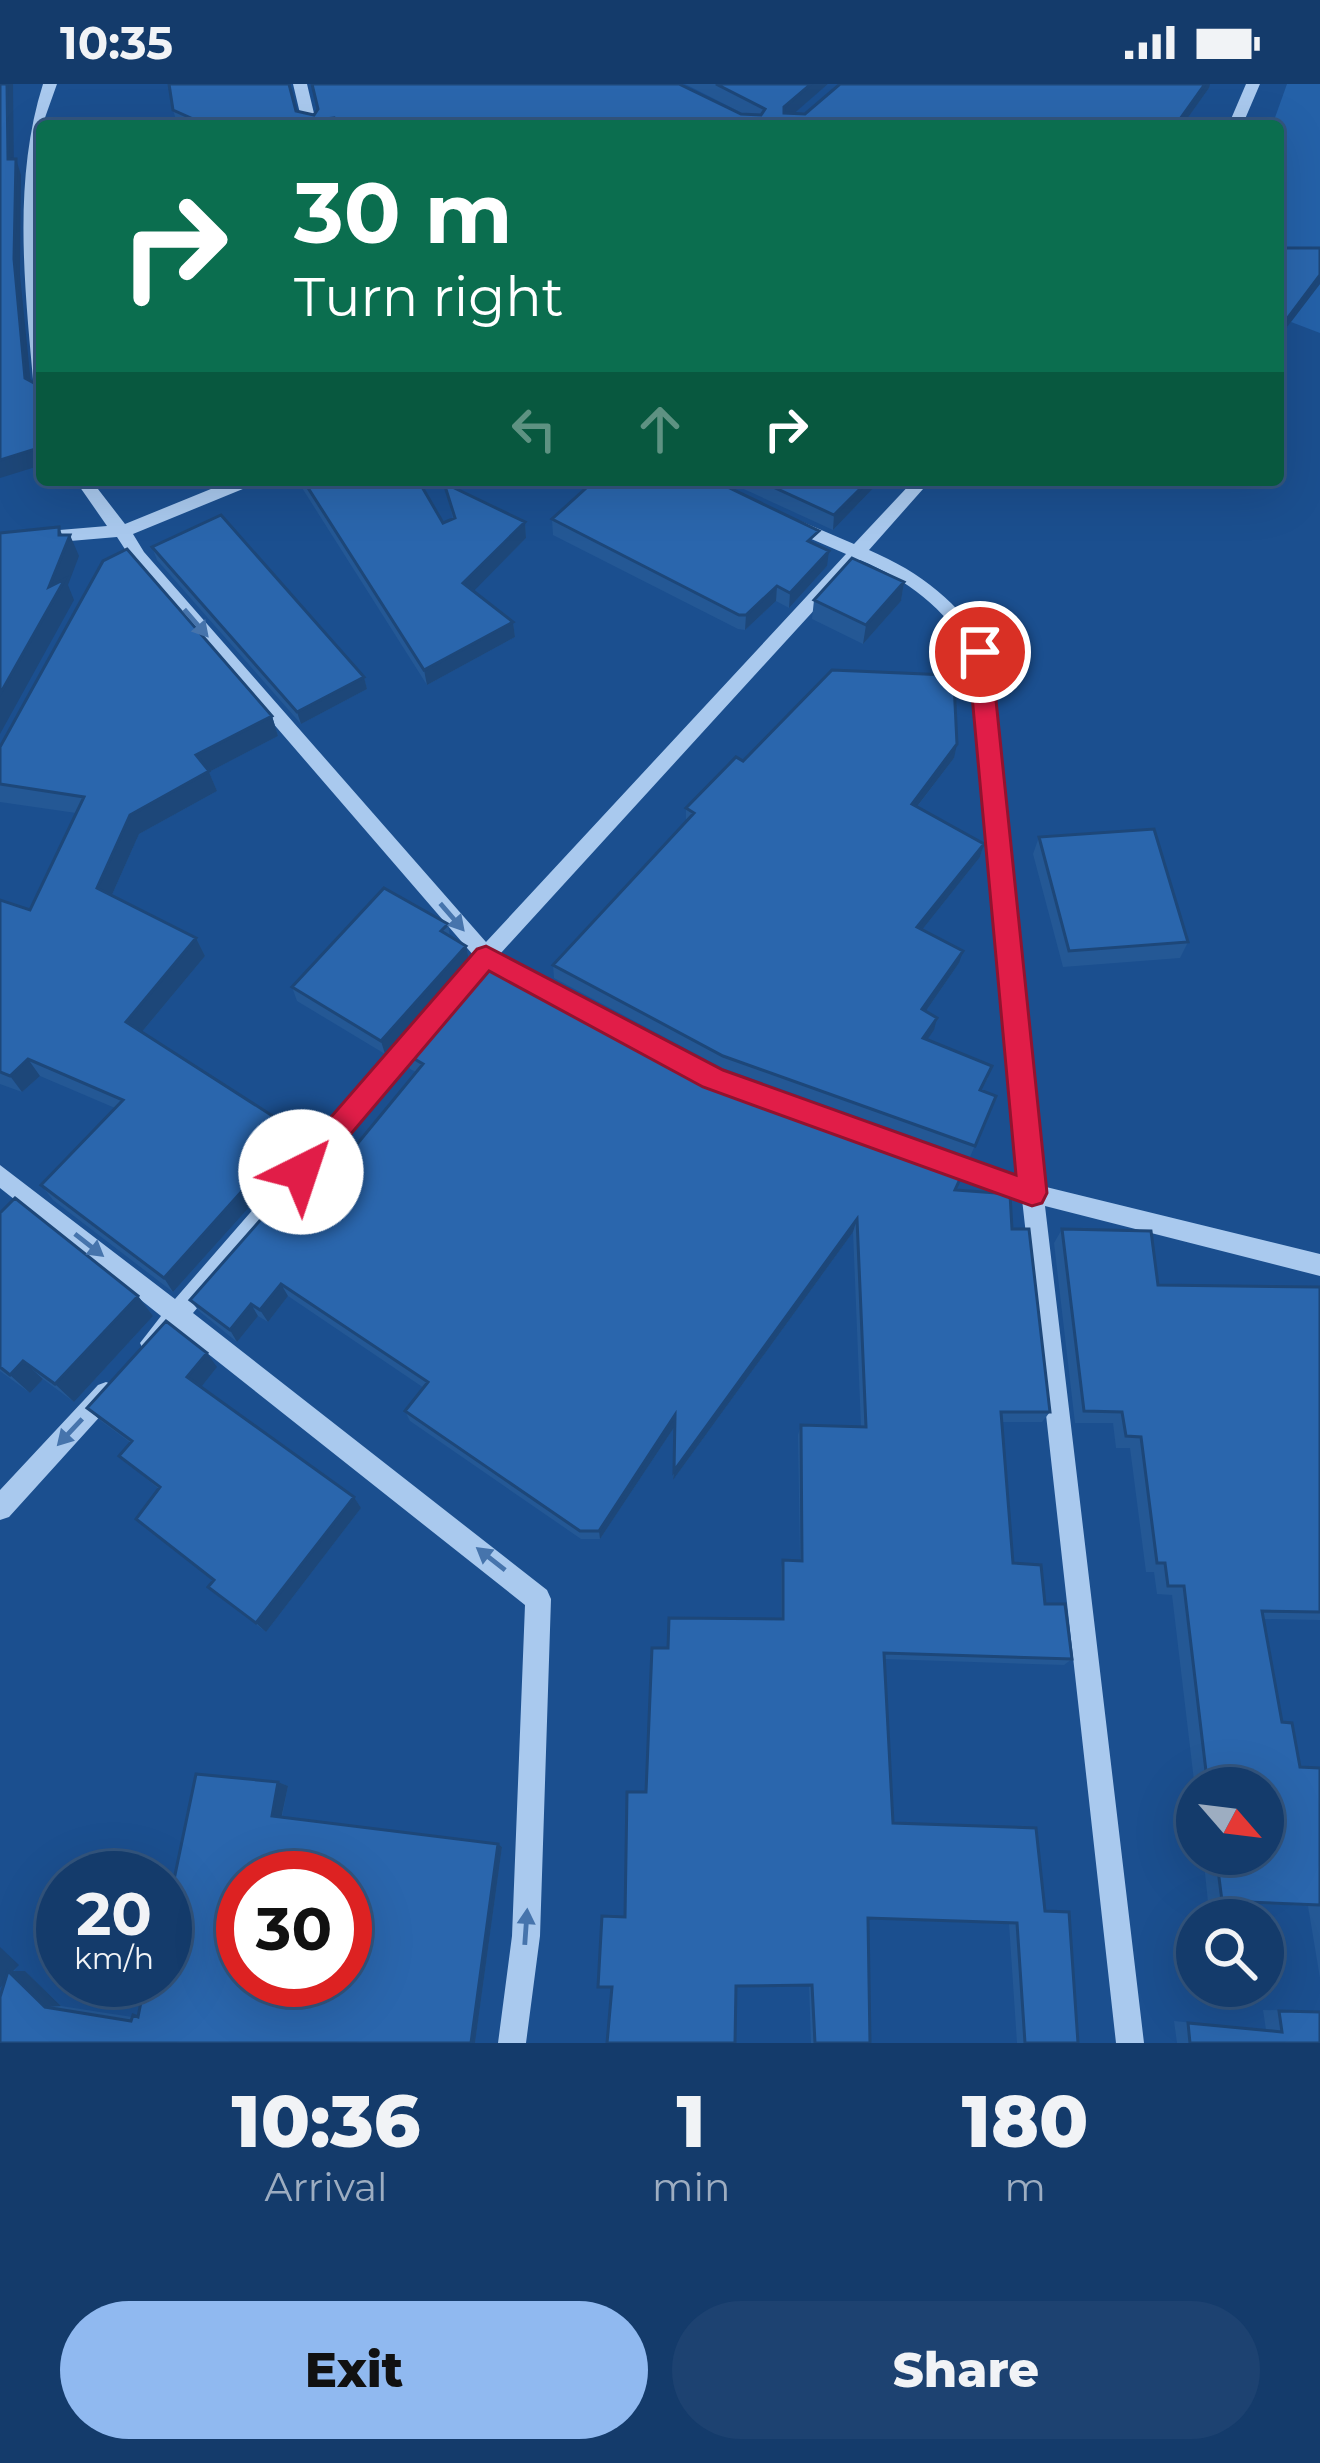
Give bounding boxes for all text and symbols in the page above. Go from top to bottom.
text: 10:35 [60,15,173,70]
text: 30 m [294,162,513,264]
icon: right [96,168,252,324]
text: Turn right [294,264,564,330]
icon: left [501,396,567,462]
icon: ahead [627,396,693,462]
icon: right [753,396,819,462]
pin [929,601,1031,703]
one-way arrow [183,608,209,638]
icon: arrive [947,619,1013,685]
one-way arrow [438,903,465,932]
position arrow [238,1109,364,1235]
one-way arrow [73,1232,104,1257]
one-way arrow [57,1418,84,1447]
one-way arrow [476,1547,507,1572]
north arrow [1176,1767,1284,1875]
map controls [1176,1767,1284,2007]
speed limit sign: 30 [216,1851,372,2007]
text: 20 [76,1877,152,1950]
button: search [1176,1899,1284,2007]
one-way arrow [517,1908,536,1945]
text: km/h [74,1940,154,1977]
text: 10:36 [232,2077,421,2165]
text: 1 [677,2077,706,2165]
text: 180 [962,2077,1088,2165]
text: Arrival [265,2163,388,2211]
text: min [652,2163,730,2211]
text: m [1004,2163,1046,2211]
button: Exit [60,2301,648,2439]
button: Share [672,2301,1260,2439]

